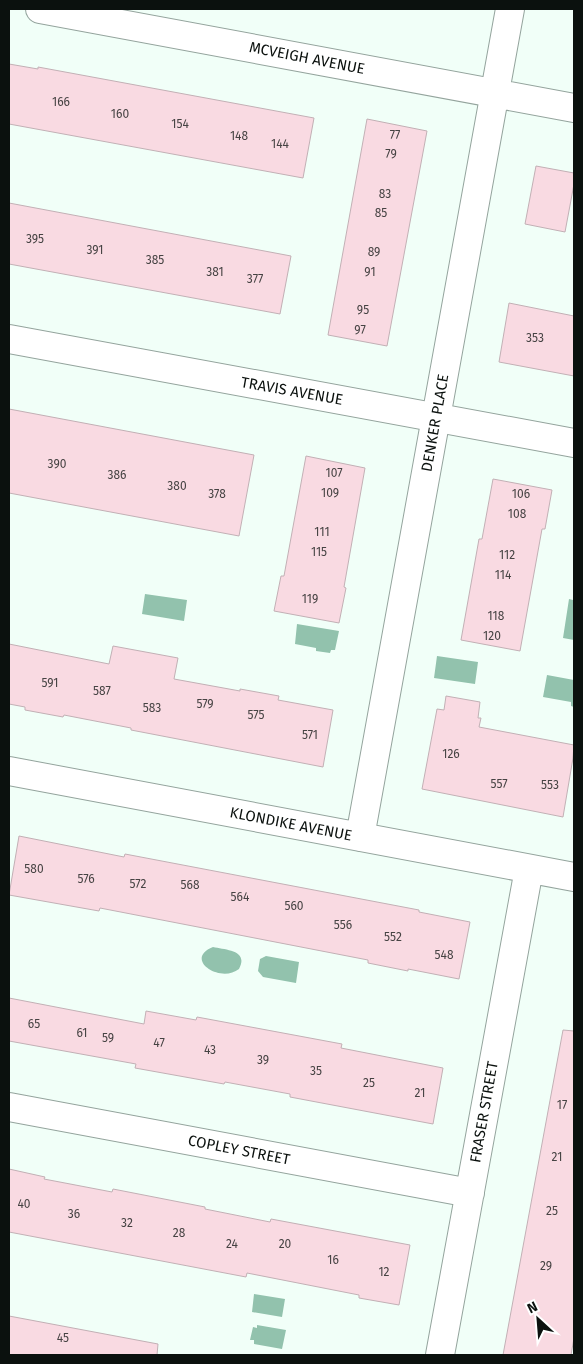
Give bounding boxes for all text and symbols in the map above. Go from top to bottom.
street label: MCVEIGH AVENUE [248,38,366,78]
house number: 166 [52,95,70,109]
house number: 160 [111,107,129,121]
house number: 154 [171,117,189,131]
house number: 77 [390,128,400,142]
house number: 148 [230,129,248,143]
house number: 144 [271,137,290,151]
house number: 79 [385,147,397,161]
house number: 83 [379,187,391,201]
house number: 85 [375,206,387,220]
house number: 395 [26,232,44,246]
house number: 391 [86,243,104,257]
house number: 89 [368,245,380,259]
house number: 385 [146,253,164,267]
house number: 381 [206,265,224,279]
house number: 91 [364,265,376,279]
house number: 377 [247,272,263,286]
house number: 95 [357,303,369,317]
house number: 97 [354,323,366,337]
house number: 353 [526,331,544,345]
street label: TRAVIS AVENUE [240,373,344,409]
street label: DENKER PLACE [418,373,452,473]
house number: 390 [48,457,67,471]
house number: 107 [326,466,342,480]
house number: 386 [108,468,127,482]
house number: 380 [167,479,187,493]
house number: 109 [321,486,339,500]
house number: 378 [208,487,226,501]
house number: 106 [512,487,530,501]
house number: 108 [508,507,527,521]
house number: 111 [314,525,330,539]
house number: 115 [311,545,327,559]
house number: 112 [499,548,515,562]
house number: 114 [495,568,512,582]
house number: 119 [302,592,318,606]
house number: 118 [488,609,505,623]
house number: 120 [483,629,501,643]
house number: 591 [41,676,59,690]
house number: 587 [93,684,111,698]
house number: 579 [196,697,214,711]
house number: 583 [143,701,161,715]
house number: 575 [248,708,264,722]
house number: 571 [302,728,318,742]
house number: 126 [442,747,460,761]
house number: 557 [490,777,508,791]
house number: 553 [541,778,559,792]
street label: KLONDIKE AVENUE [228,803,354,845]
house number: 580 [24,862,44,876]
house number: 576 [77,872,95,886]
house number: 572 [130,877,146,891]
house number: 568 [180,878,200,892]
house number: 564 [231,890,250,904]
house number: 560 [284,899,304,913]
house number: 556 [334,918,352,932]
house number: 552 [384,930,402,944]
house number: 548 [434,948,454,962]
house number: 65 [28,1017,40,1031]
house number: 61 [76,1026,88,1040]
house number: 59 [102,1031,114,1045]
house number: 47 [153,1036,165,1050]
house number: 43 [204,1043,216,1057]
house number: 39 [257,1053,269,1067]
street label: FRASER STREET [466,1060,502,1164]
house number: 35 [310,1064,322,1078]
house number: 25 [363,1076,375,1090]
house number: 21 [415,1086,425,1100]
house number: 17 [557,1098,567,1112]
street label: COPLEY STREET [187,1131,292,1169]
house number: 21 [552,1150,562,1164]
house number: 40 [17,1197,31,1211]
house number: 25 [546,1204,558,1218]
house number: 36 [68,1207,80,1221]
house number: 32 [121,1216,133,1230]
house number: 28 [173,1226,186,1240]
house number: 24 [226,1237,239,1251]
house number: 20 [279,1237,292,1251]
house number: 16 [327,1253,339,1267]
house number: 29 [540,1259,552,1273]
house number: 12 [378,1265,390,1279]
north arrow [513,1294,563,1344]
text: N [525,1298,540,1317]
house number: 45 [57,1331,69,1345]

